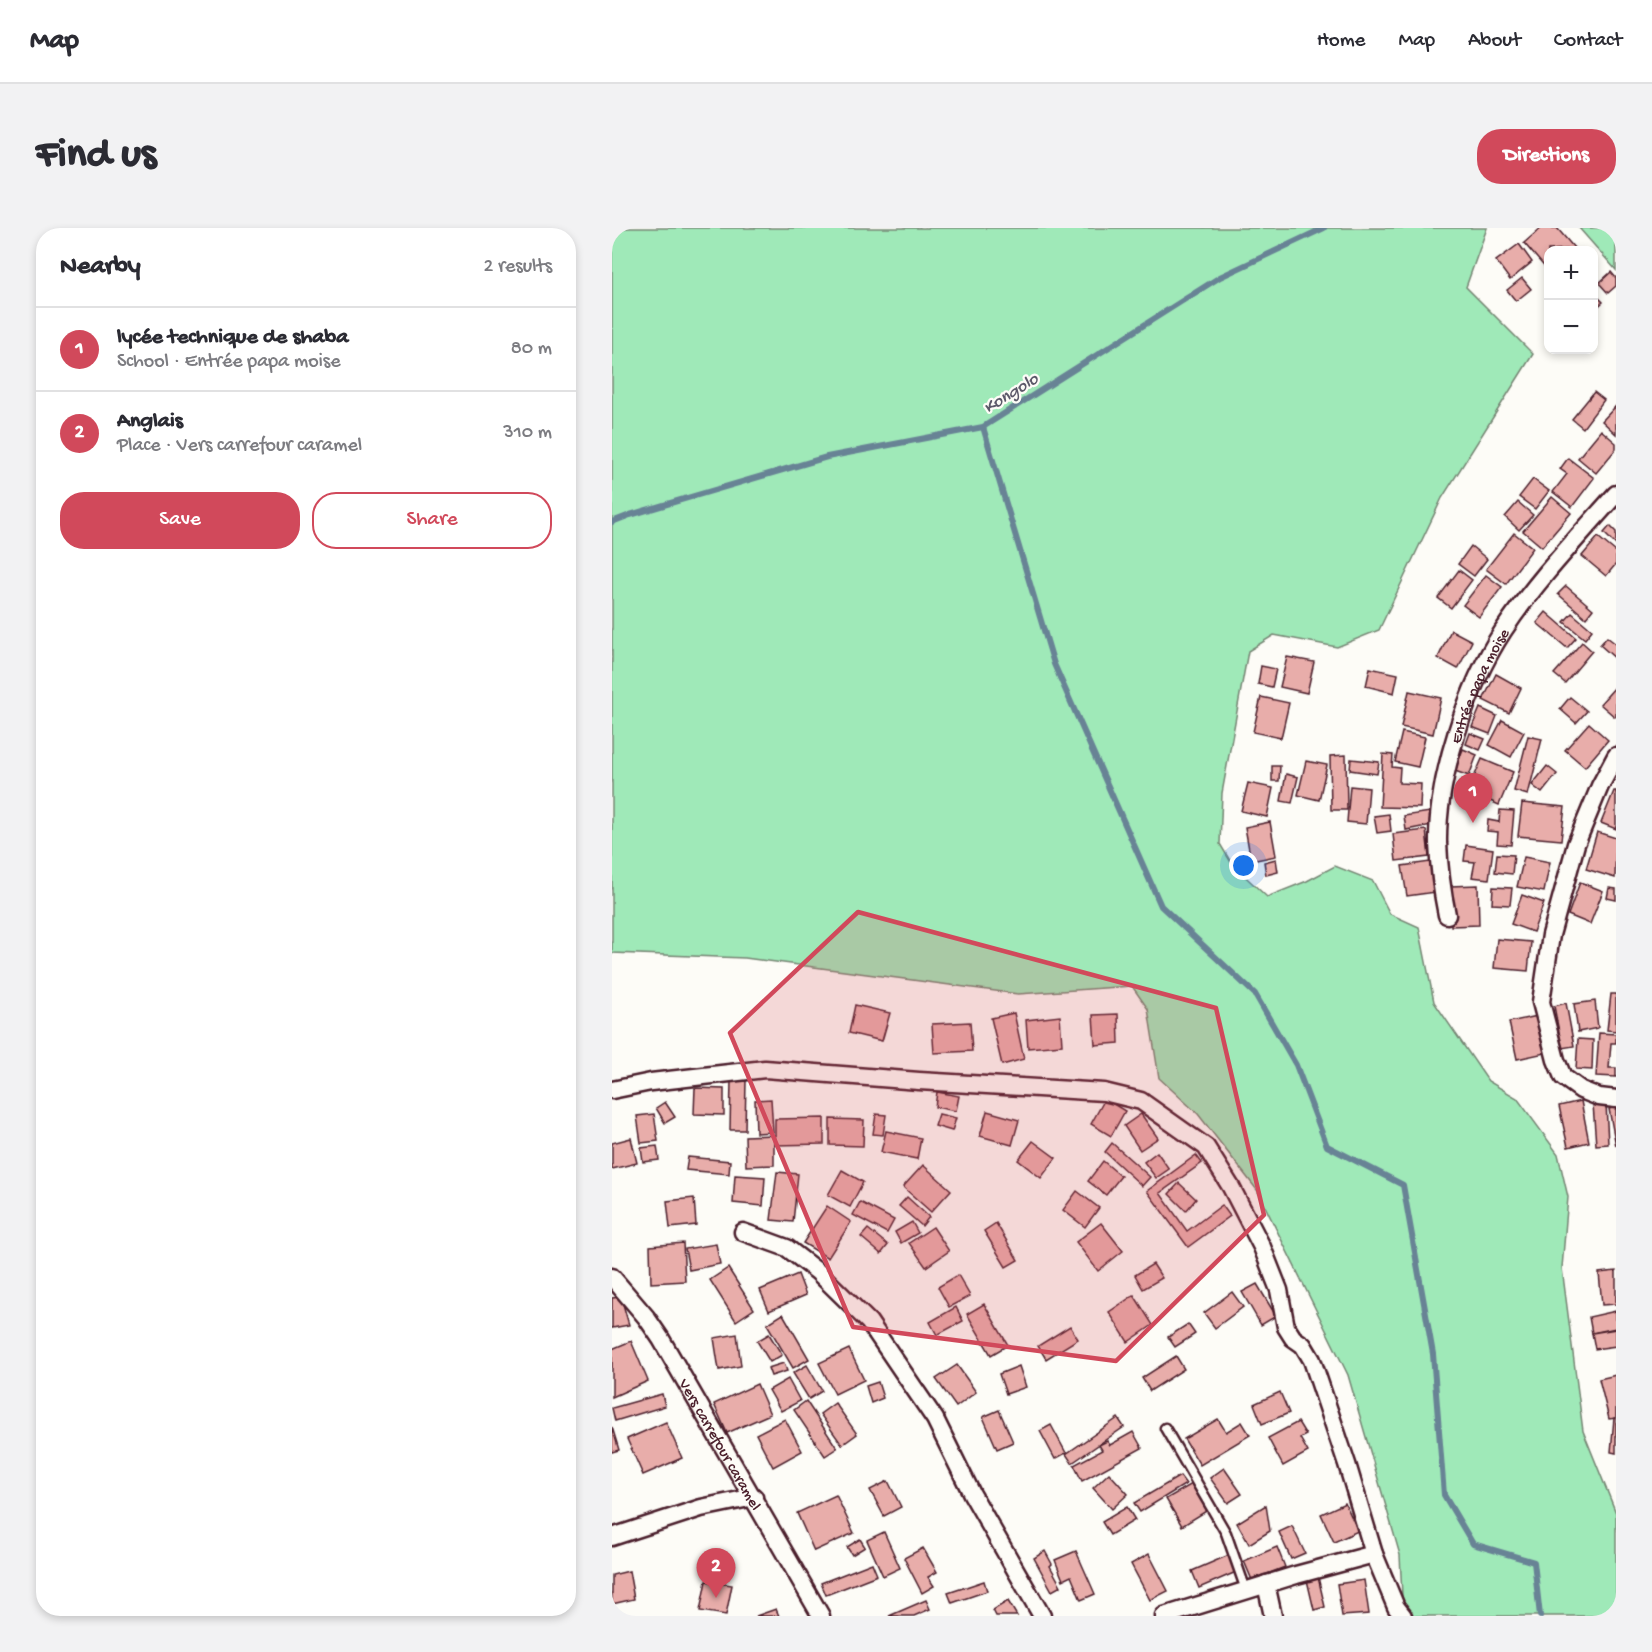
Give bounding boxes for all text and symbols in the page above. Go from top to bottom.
text: Map [30,25,79,58]
text: Home [1317,29,1365,54]
text: Map [1398,29,1435,54]
text: About [1468,29,1521,54]
text: Contact [1554,29,1622,54]
button: Directions [1477,129,1616,184]
text: Find us [36,132,156,181]
map controls [1544,246,1598,354]
button: + [1544,246,1598,300]
text: Nearby [60,252,141,283]
text: 2 results [483,256,552,279]
button: − [1544,300,1598,354]
text: lycée technique de shaba [117,325,348,351]
text: 1 [75,338,84,361]
text: 80 m [511,338,552,361]
text: School · Entrée papa moise [117,351,341,374]
water label: Kongolo [980,369,1043,419]
text: Anglais [117,409,183,435]
text: 2 [75,422,84,445]
text: 310 m [503,422,552,445]
text: Place · Vers carrefour caramel [117,435,362,458]
button: Save [60,492,300,549]
button: Share [312,492,552,549]
street label: Entrée papa moise [1448,625,1516,746]
pin: 1 [1454,774,1492,823]
your location [1229,851,1258,880]
street label: Vers carrefour caramel [673,1375,764,1515]
pin: 2 [696,1548,736,1598]

